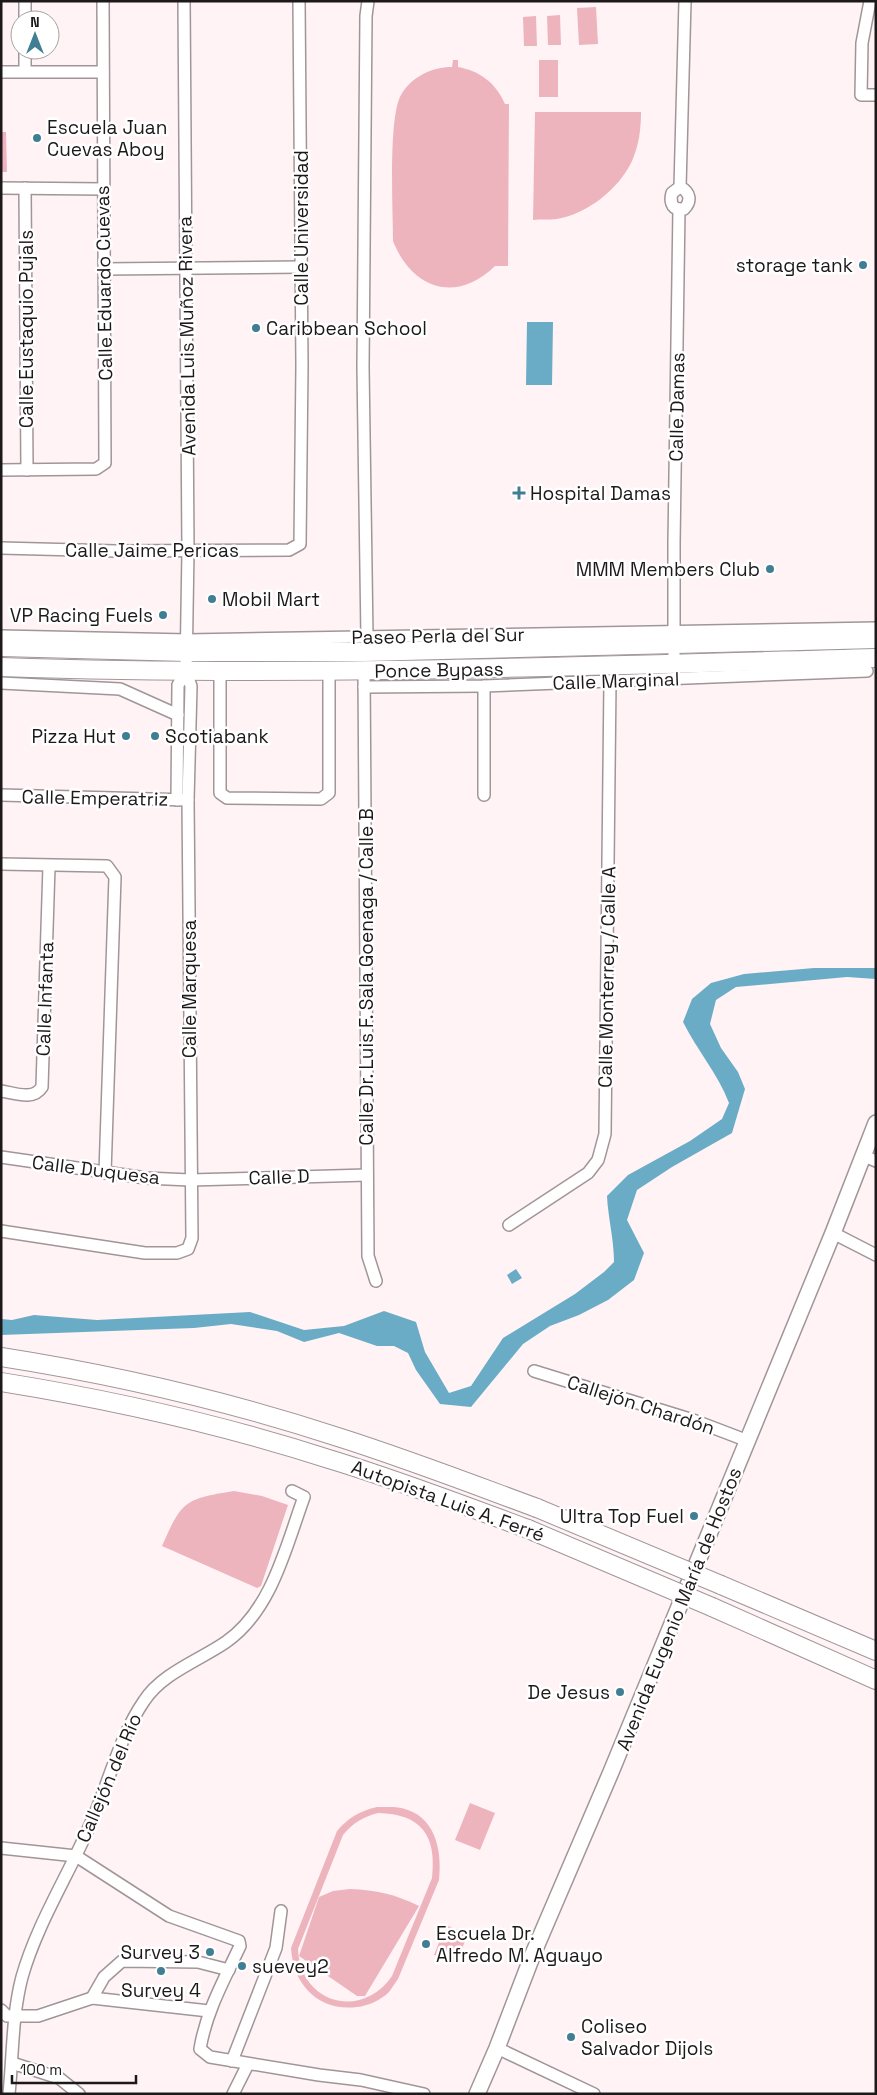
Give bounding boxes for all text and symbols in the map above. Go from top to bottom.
north arrow [10,10,60,60]
text: N [30,13,40,31]
place label: Escuela Juan Cuevas Aboy [47,115,167,162]
marker: Escuela Juan Cuevas Aboy [31,132,43,144]
street label: Calle Universidad [289,150,314,306]
street label: Calle Eduardo Cuevas [90,185,118,381]
street label: Avenida Luis Muñoz Rivera [172,216,202,456]
street label: Calle Eustaquio Pujals [14,230,39,428]
place label: storage tank [736,253,853,278]
marker: storage tank [857,259,869,271]
place label: Caribbean School [266,316,427,341]
marker: Caribbean School [250,322,262,334]
street label: Calle Damas [664,352,690,462]
place label: Hospital Damas [530,481,671,506]
marker: Hospital Damas [512,486,526,500]
street label: Calle Jaime Pericas [65,538,239,563]
place label: MMM Members Club [576,557,760,582]
marker: MMM Members Club [764,563,776,575]
place label: Mobil Mart [222,587,320,612]
marker: Mobil Mart [206,593,218,605]
place label: VP Racing Fuels [10,603,153,628]
marker: VP Racing Fuels [157,609,169,621]
street label: Paseo Perla del Sur [351,622,525,650]
street label: Ponce Bypass [374,656,504,684]
street label: Calle Marginal [552,666,680,696]
place label: Pizza Hut [32,724,116,749]
place label: Scotiabank [165,724,269,749]
marker: Pizza Hut [120,730,132,742]
marker: Scotiabank [149,730,161,742]
street label: Calle Emperatriz [21,784,169,812]
street label: Calle Dr. Luis F. Sala Goenaga / Calle B [354,808,379,1146]
street label: Calle Monterrey / Calle A [593,866,621,1088]
street label: Calle Marquesa [177,920,202,1058]
street label: Calle Infanta [31,941,59,1057]
street label: Calle Duquesa [31,1150,161,1190]
street label: Calle D [248,1163,310,1191]
street label: Callejón Chardón [564,1369,718,1441]
street label: Autopista Luis A. Ferré [348,1454,548,1548]
street label: Avenida Eugenio María de Hostos [611,1464,747,1754]
place label: Ultra Top Fuel [560,1504,684,1529]
marker: Ultra Top Fuel [688,1510,700,1522]
place label: De Jesus [528,1680,610,1705]
marker: De Jesus [614,1686,626,1698]
street label: Callejón del Río [71,1710,147,1846]
place label: Escuela Dr. Alfredo M. Aguayo [436,1921,603,1968]
marker: Escuela Dr. Alfredo M. Aguayo [420,1938,432,1950]
place label: Survey 3 [120,1940,200,1965]
marker: Survey 3 [204,1946,216,1958]
place label: suevey2 [252,1954,329,1979]
marker: suevey2 [236,1960,248,1972]
marker: Survey 4 [155,1965,167,1977]
place label: Survey 4 [121,1978,201,2003]
place label: Coliseo Salvador Dijols [581,2014,713,2061]
marker: Coliseo Salvador Dijols [565,2031,577,2043]
scale bar [12,2052,136,2084]
text: 100 m [20,2060,62,2079]

